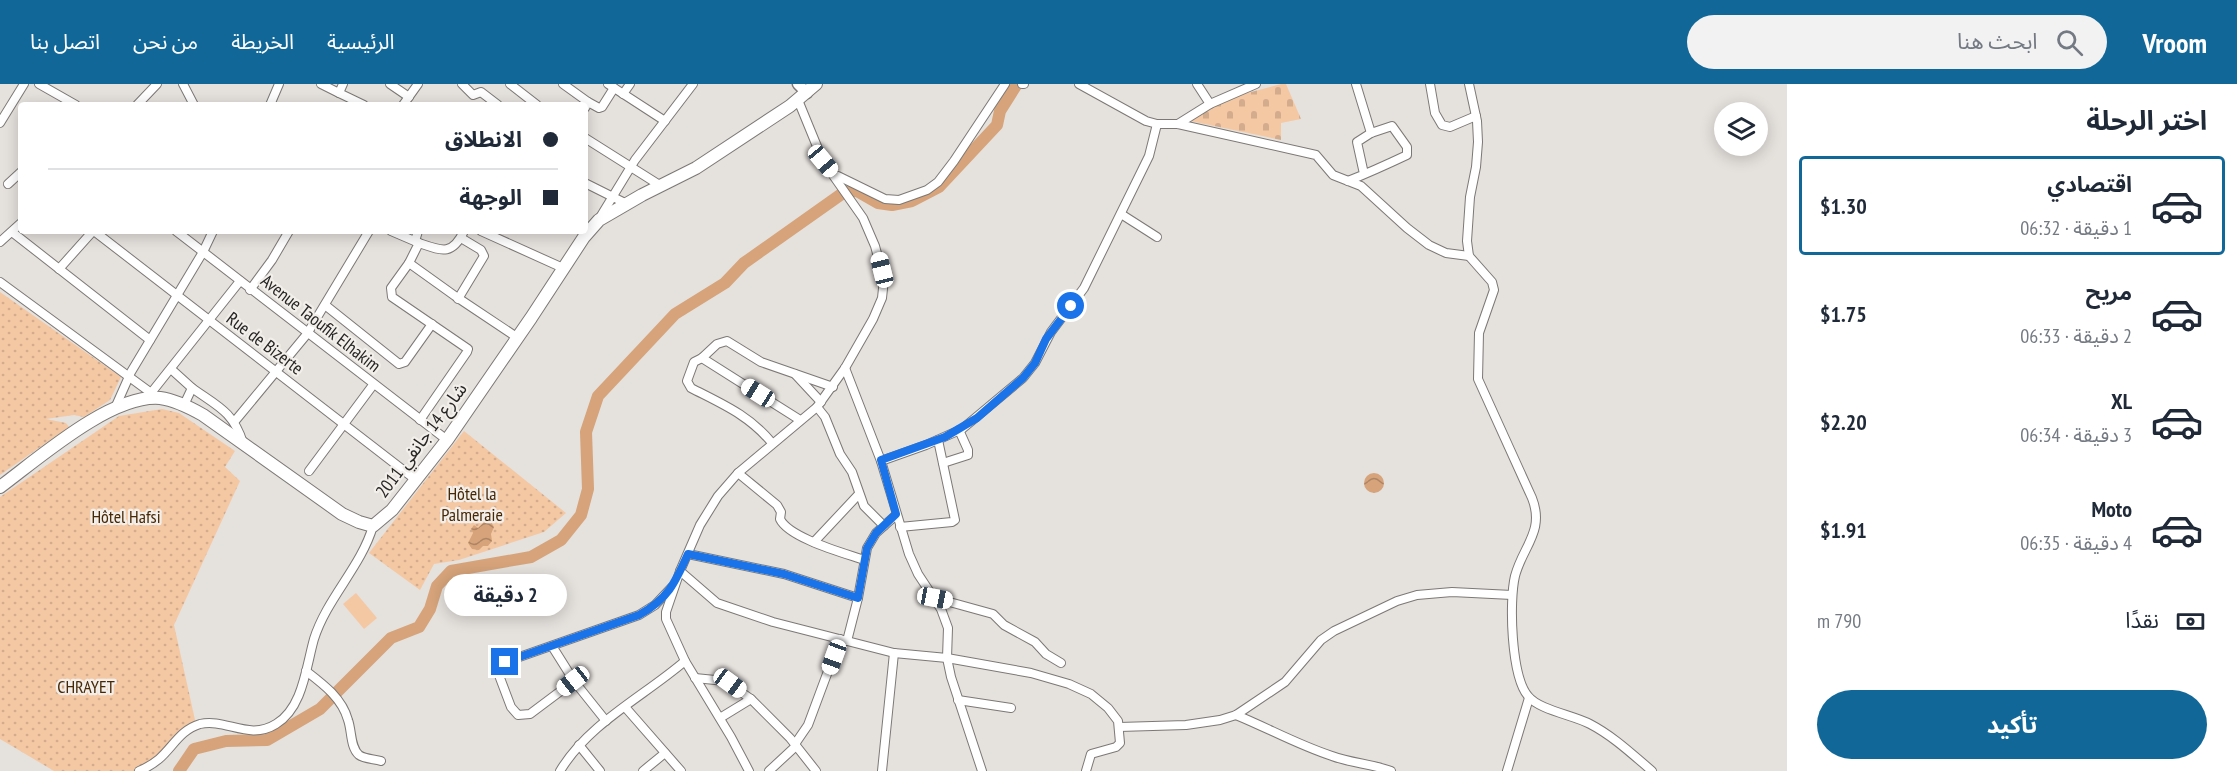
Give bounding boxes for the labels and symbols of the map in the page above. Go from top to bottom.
car [805,141,841,181]
car [869,250,895,290]
street label: Avenue Taoufik Elhakim [256,269,386,377]
route start [1057,292,1084,319]
street label: Rue de Bizerte [222,307,308,379]
car [738,376,778,410]
street label: شارع 14 جانفي 2011 [370,378,474,504]
park label: Hôtel la Palmeraie [441,482,503,526]
park label: Hôtel Hafsi [91,505,161,528]
callout: 2 دقيقة [444,575,566,617]
car [916,586,954,610]
car [819,637,849,677]
route end [491,648,518,675]
car [553,663,593,699]
car [710,665,750,701]
park label: CHRAYET [57,675,115,698]

